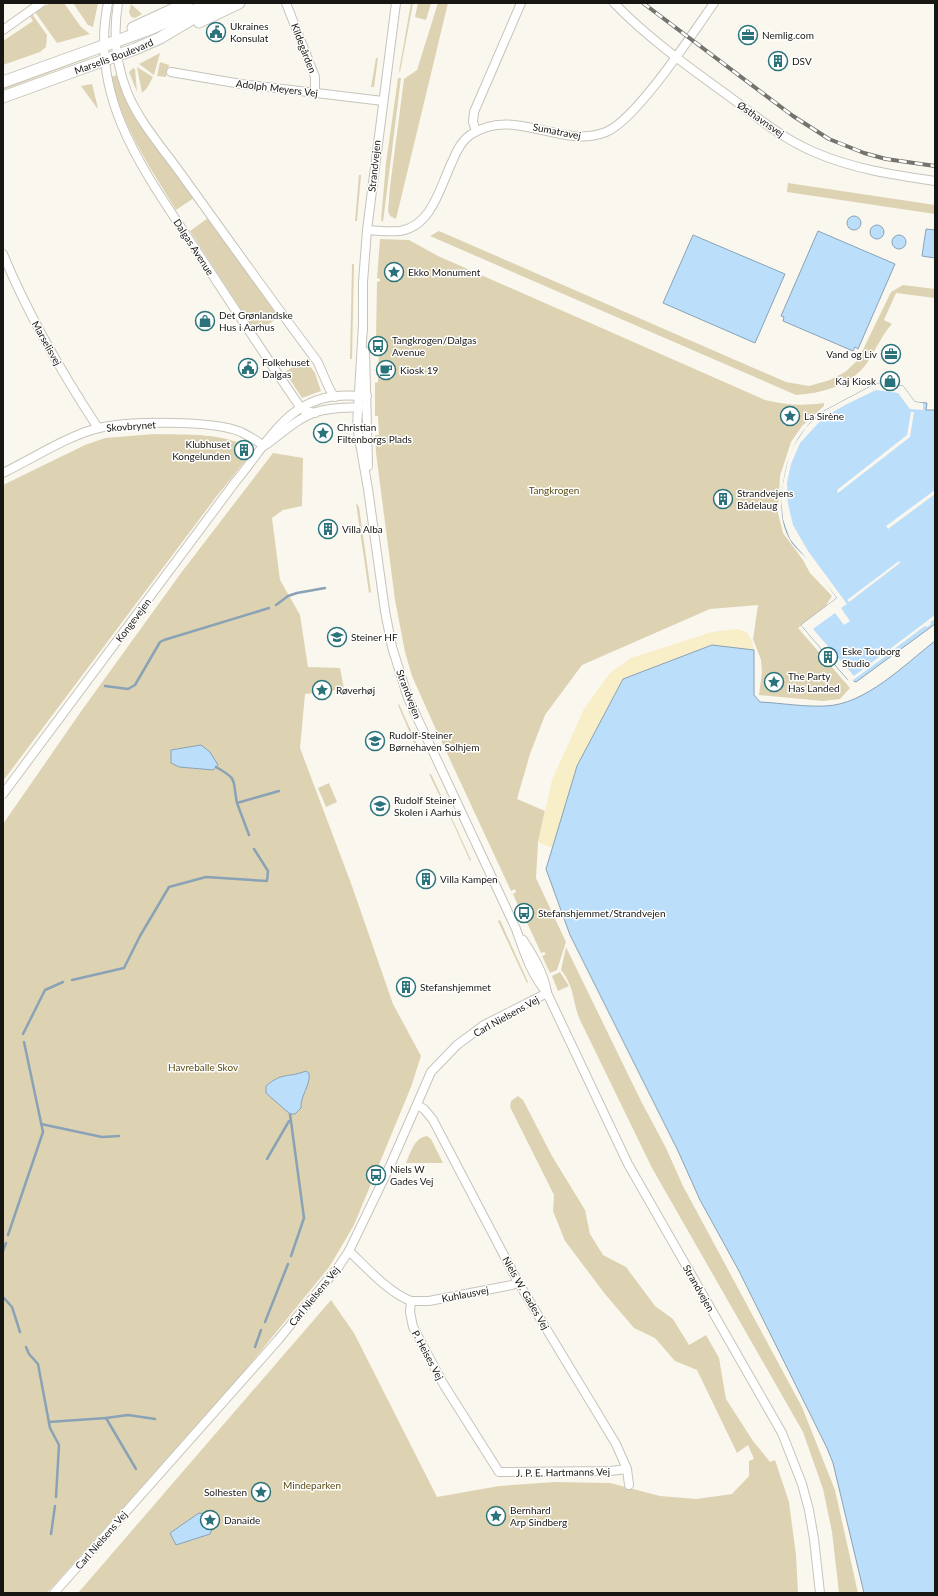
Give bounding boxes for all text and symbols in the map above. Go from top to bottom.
place label: Ukraines Konsulat [230,20,269,44]
public building icon: Ukraines Konsulat [205,21,227,43]
street label: Kildegården [289,21,319,75]
office icon: Nemlig.com [737,24,759,46]
place label: Nemlig.com [762,29,814,41]
street label: Marselis Boulevard [73,36,155,77]
building icon: DSV [767,50,789,72]
place label: DSV [792,55,812,67]
street label: Adolph Meyers Vej [235,77,319,99]
street label: Østhavnsvej [735,99,787,139]
street label: Sumatravej [532,120,582,142]
street label: Strandvejen [365,139,383,193]
street label: Dalgas Avenue [171,217,217,277]
place icon: Ekko Monument [383,261,405,283]
place label: Ekko Monument [408,266,481,278]
place label: Det Grønlandske Hus i Aarhus [219,309,293,333]
shop icon: Det Grønlandske Hus i Aarhus [194,310,216,332]
street label: Marselisvej [30,319,64,367]
place label: Tangkrogen/Dalgas Avenue [392,334,476,358]
bus stop icon: Tangkrogen/Dalgas Avenue [367,335,389,357]
office icon: Vand og Liv [880,343,902,365]
place label: Vand og Liv [826,348,878,360]
place label: Folkehuset Dalgas [262,356,310,380]
public building icon: Folkehuset Dalgas [237,357,259,379]
cafe icon: Kiosk 19 [375,359,397,381]
place label: Kiosk 19 [400,364,438,376]
shop icon: Kaj Kiosk [879,370,901,392]
place label: Kaj Kiosk [835,375,877,387]
place icon: La Sirène [779,405,801,427]
place label: La Sirène [804,410,844,422]
street label: Skovbrynet [106,418,157,434]
place label: Christian Filtenborgs Plads [337,421,412,445]
place icon: Christian Filtenborgs Plads [312,422,334,444]
place label: Klubhuset Kongelunden [172,438,230,462]
building icon: Klubhuset Kongelunden [233,439,255,461]
park label: Tangkrogen [529,484,579,496]
place label: Strandvejens Bådelaug [737,487,793,511]
building icon: Strandvejens Bådelaug [712,488,734,510]
building icon: Villa Alba [317,518,339,540]
place label: Villa Alba [342,523,383,535]
street label: Kongevejen [113,596,153,644]
school or university icon: Steiner HF [326,626,348,648]
place label: Steiner HF [351,631,398,643]
place label: Eske Touborg Studio [842,645,900,669]
building icon: Eske Touborg Studio [817,646,839,668]
street label: Strandvejen [394,668,424,720]
place label: The Party Has Landed [788,670,840,694]
place icon: The Party Has Landed [763,671,785,693]
place icon: Røverhøj [311,679,333,701]
place label: Røverhøj [336,684,375,696]
place label: Rudolf-Steiner Børnehaven Solhjem [389,729,479,753]
school or university icon: Rudolf-Steiner Børnehaven Solhjem [364,730,386,752]
place label: Rudolf Steiner Skolen i Aarhus [394,794,461,818]
school or university icon: Rudolf Steiner Skolen i Aarhus [369,795,391,817]
building icon: Villa Kampen [415,868,437,890]
place label: Villa Kampen [440,873,498,885]
bus stop icon: Stefanshjemmet/Strandvejen [513,902,535,924]
place label: Stefanshjemmet/Strandvejen [538,907,665,919]
building icon: Stefanshjemmet [395,976,417,998]
place label: Stefanshjemmet [420,981,491,993]
street label: Carl Nielsens Vej [471,993,541,1039]
park label: Havreballe Skov [168,1061,239,1073]
place label: Niels W Gades Vej [390,1163,433,1187]
bus stop icon: Niels W Gades Vej [365,1164,387,1186]
street label: Niels W. Gades Vej [500,1254,552,1332]
street label: Strandvejen [681,1262,717,1314]
street label: Carl Nielsens Vej [286,1264,342,1328]
street label: Kuhlausvej [441,1284,489,1304]
street label: P. Heises Vej [410,1328,446,1382]
street label: J. P. E. Hartmanns Vej [516,1465,610,1479]
park label: Mindeparken [283,1479,341,1491]
place icon: Solhesten [250,1481,272,1503]
place label: Solhesten [204,1486,247,1498]
place label: Bernhard Arp Sindberg [510,1504,567,1528]
place icon: Bernhard Arp Sindberg [485,1505,507,1527]
street label: Carl Nielsens Vej [72,1508,130,1572]
place icon: Danaide [199,1509,221,1531]
place label: Danaide [224,1514,260,1526]

